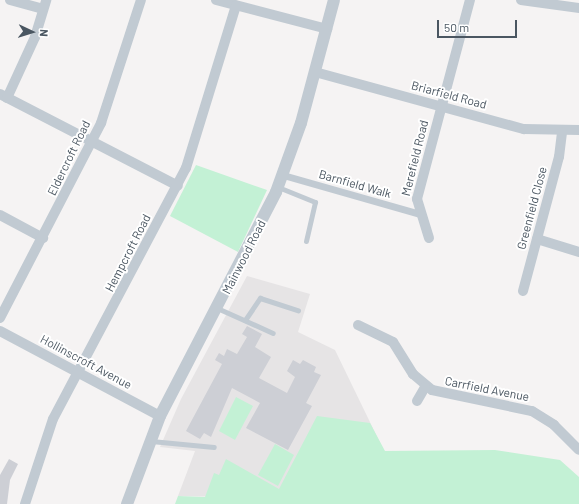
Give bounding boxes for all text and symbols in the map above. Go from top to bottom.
north arrow [12,12,52,52]
scale bar [439,12,519,38]
text: 50 m [444,20,469,34]
text: N [38,29,51,37]
street label: Briarfield Road [410,78,488,112]
street label: Eldercroft Road [45,118,93,198]
street label: Merefield Road [399,119,431,197]
street label: Greenfield Close [514,165,550,251]
street label: Barnfield Walk [317,167,393,201]
street label: Hempcroft Road [102,212,154,294]
street label: Mainwood Road [219,218,269,296]
street label: Hollinscroft Avenue [38,332,134,392]
street label: Carrfield Avenue [444,374,530,404]

